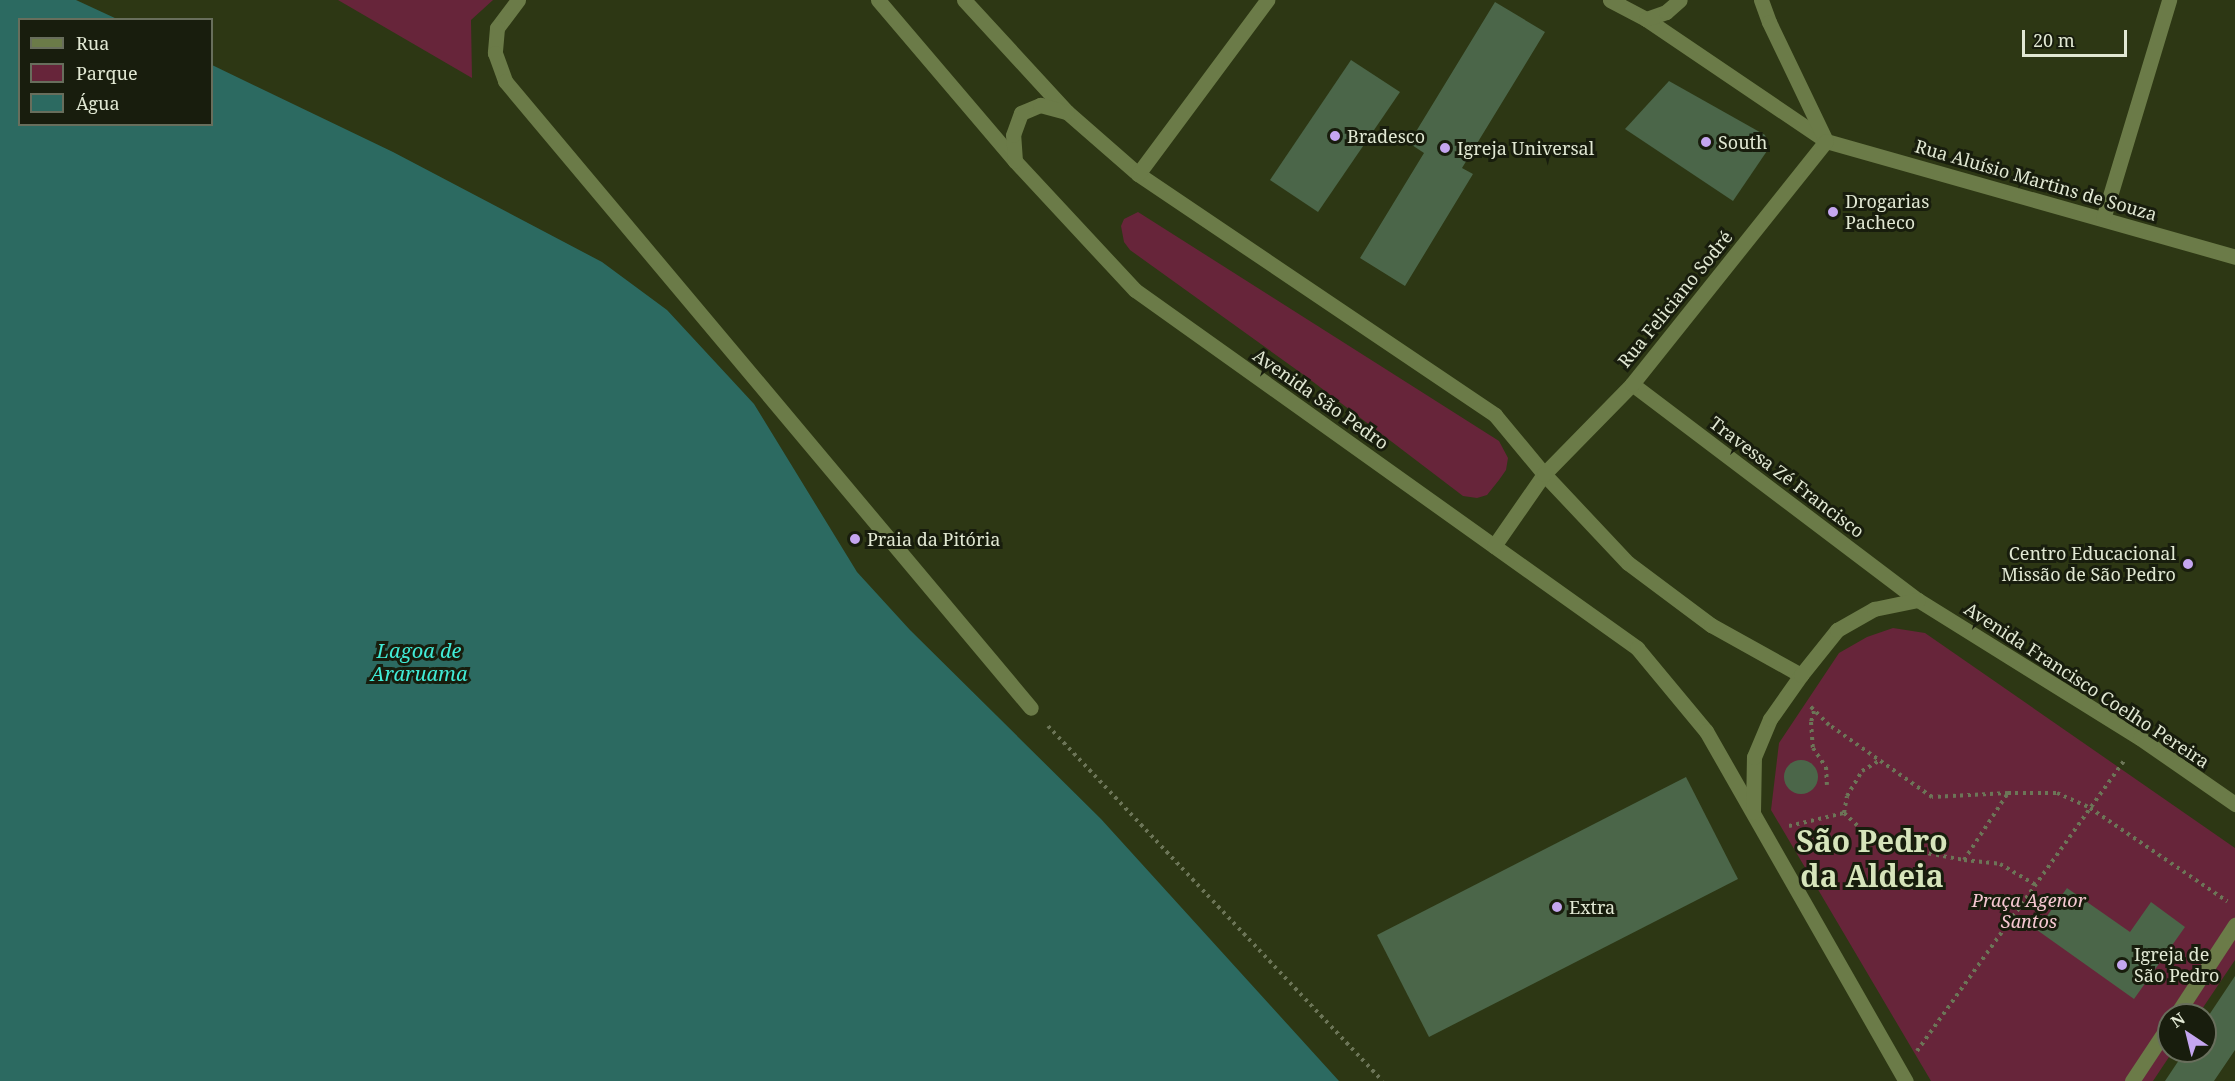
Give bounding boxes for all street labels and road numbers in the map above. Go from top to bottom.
street label: Rua Aluísio Martins de Souza [1913,135,2159,225]
street label: Rua Feliciano Sodré [1613,226,1737,372]
street label: Avenida São Pedro [1249,344,1393,454]
street label: Travessa Zé Francisco [1706,412,1868,542]
street label: Avenida Francisco Coelho Pereira [1960,598,2214,772]

